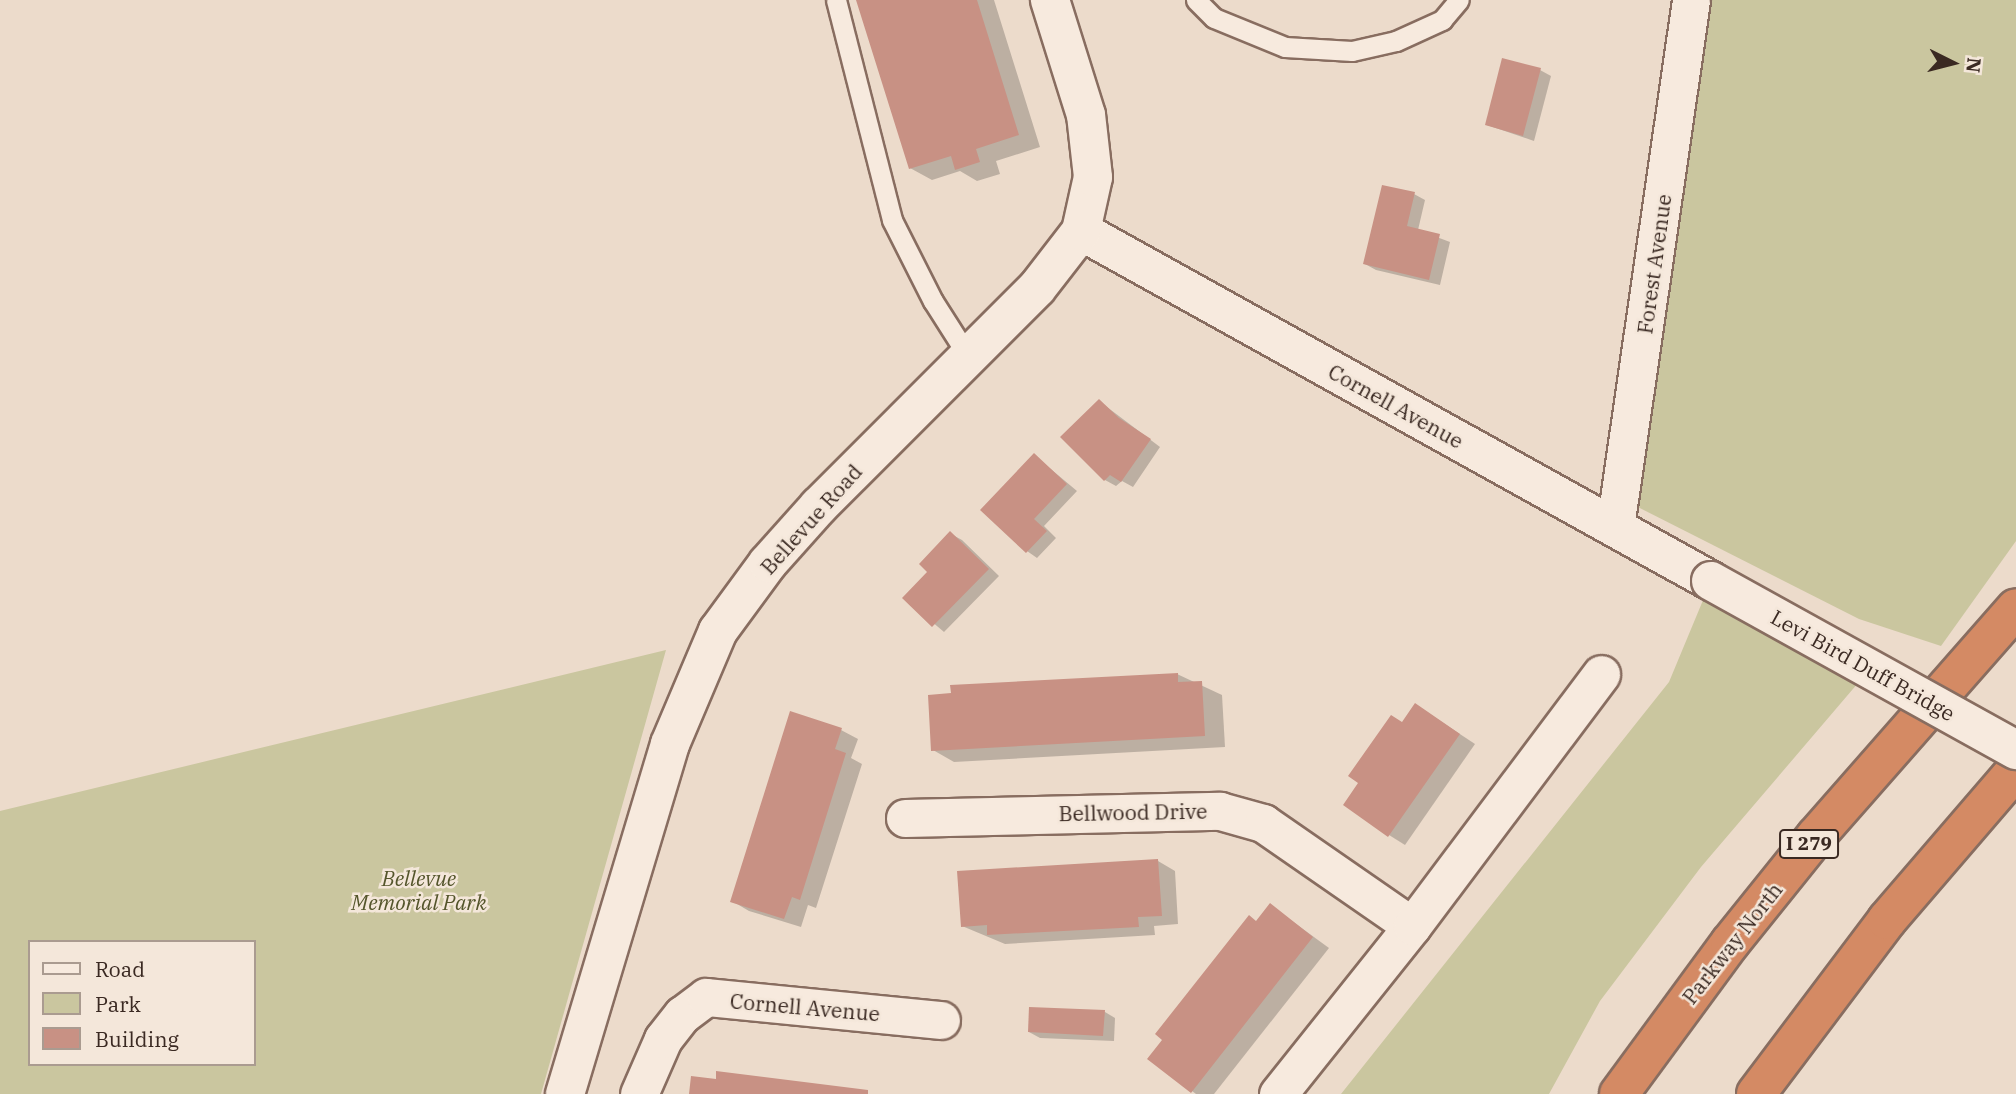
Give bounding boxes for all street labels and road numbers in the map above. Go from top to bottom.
street label: Forest Avenue [1632,192,1676,336]
street label: Cornell Avenue [1324,358,1468,454]
street label: Bellevue Road [755,459,867,579]
street label: Levi Bird Duff Bridge [1767,604,1959,726]
street label: Bellwood Drive [1058,798,1208,826]
road number: I 279 [1778,828,1840,860]
street label: Parkway North [1677,877,1787,1009]
street label: Cornell Avenue [729,988,881,1026]

